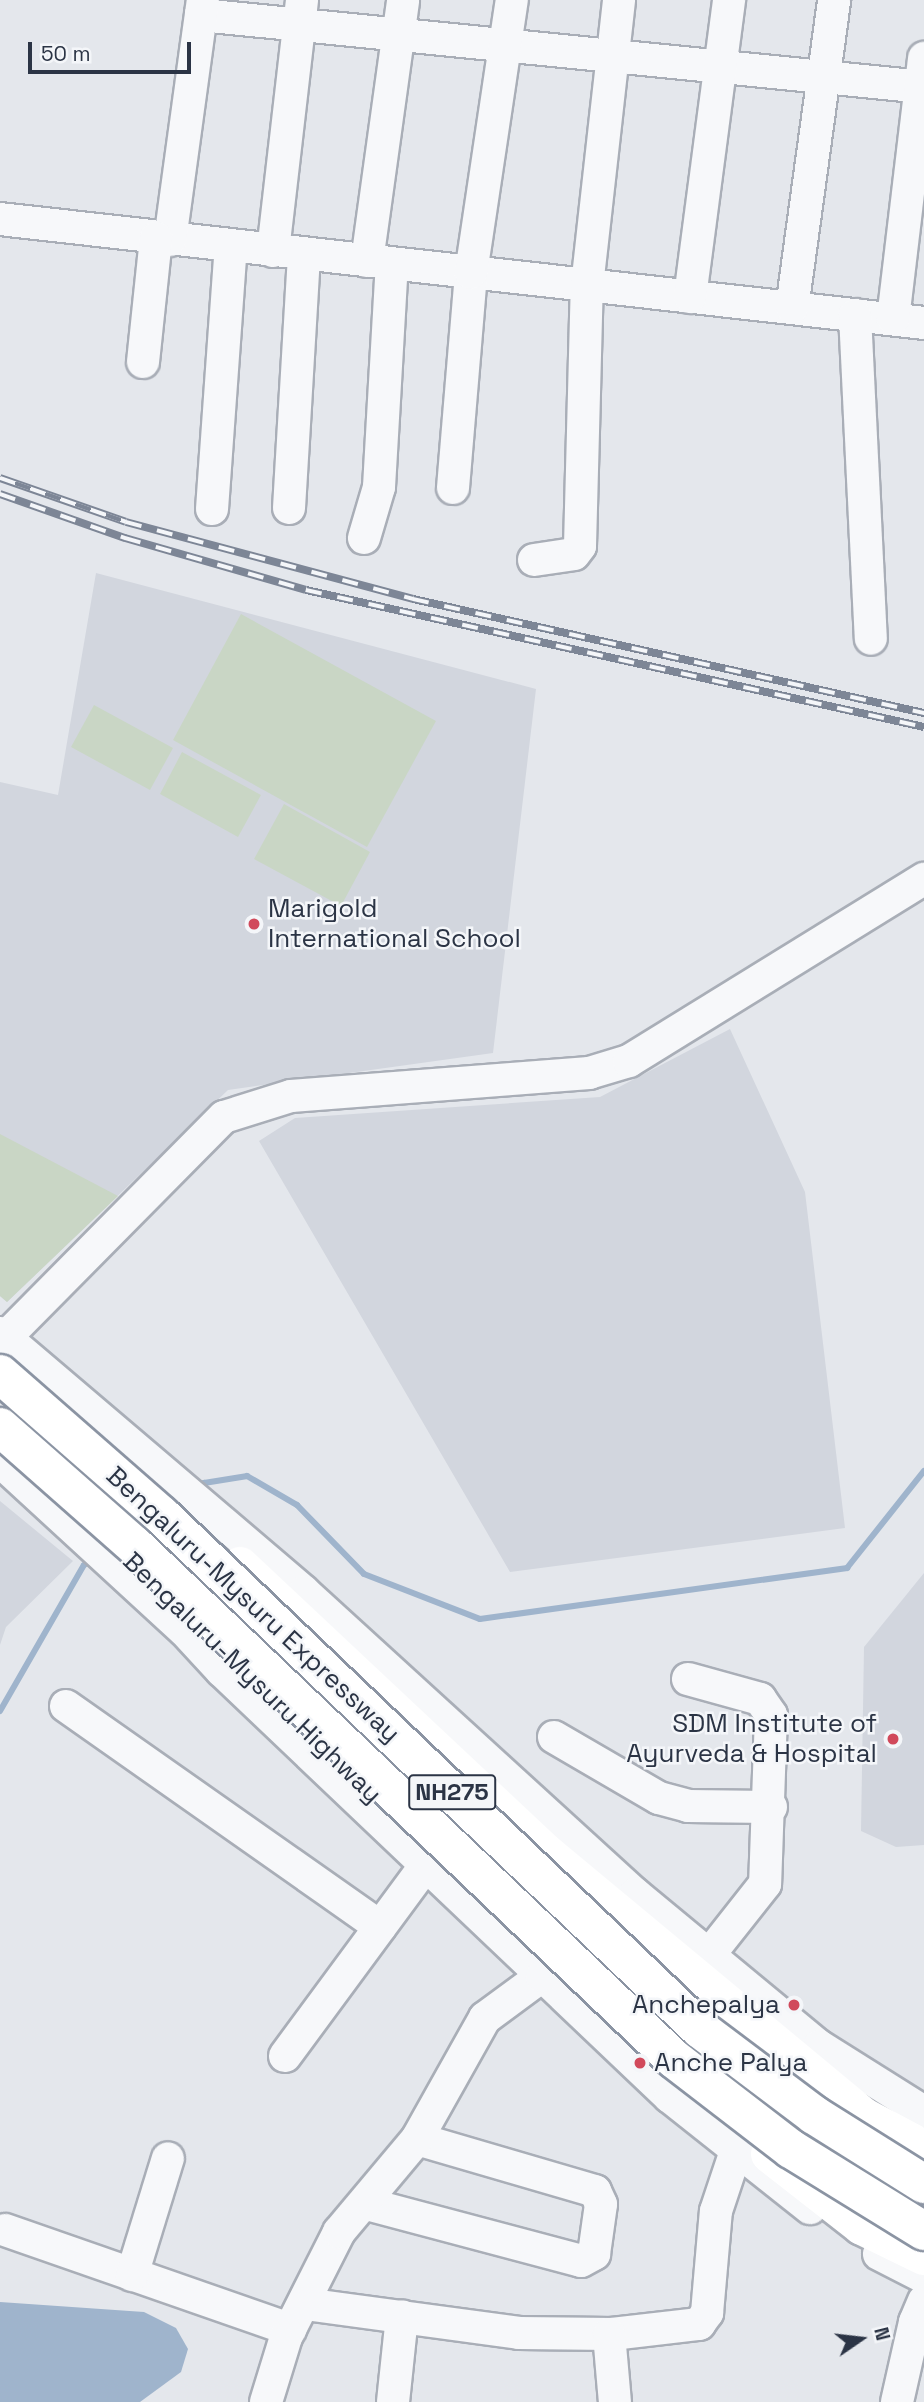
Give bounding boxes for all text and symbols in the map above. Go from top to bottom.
scale bar [32,28,194,72]
text: 50 m [41,40,91,67]
place label: Marigold International School [268,893,521,954]
marker: Marigold International School [246,916,262,932]
street label: Bengaluru-Mysuru Expressway [100,1461,406,1749]
street label: Bengaluru-Mysuru Highway [116,1546,388,1810]
place label: SDM Institute of Ayurveda & Hospital [626,1708,877,1770]
marker: SDM Institute of Ayurveda & Hospital [883,1729,903,1749]
road number: NH275 [406,1772,498,1812]
place label: Anchepalya [632,1989,780,2021]
marker: Anchepalya [786,1997,802,2013]
place label: Anche Palya [654,2047,807,2079]
marker: Anche Palya [632,2055,648,2071]
north arrow [826,2304,896,2374]
text: N [868,2325,896,2343]

